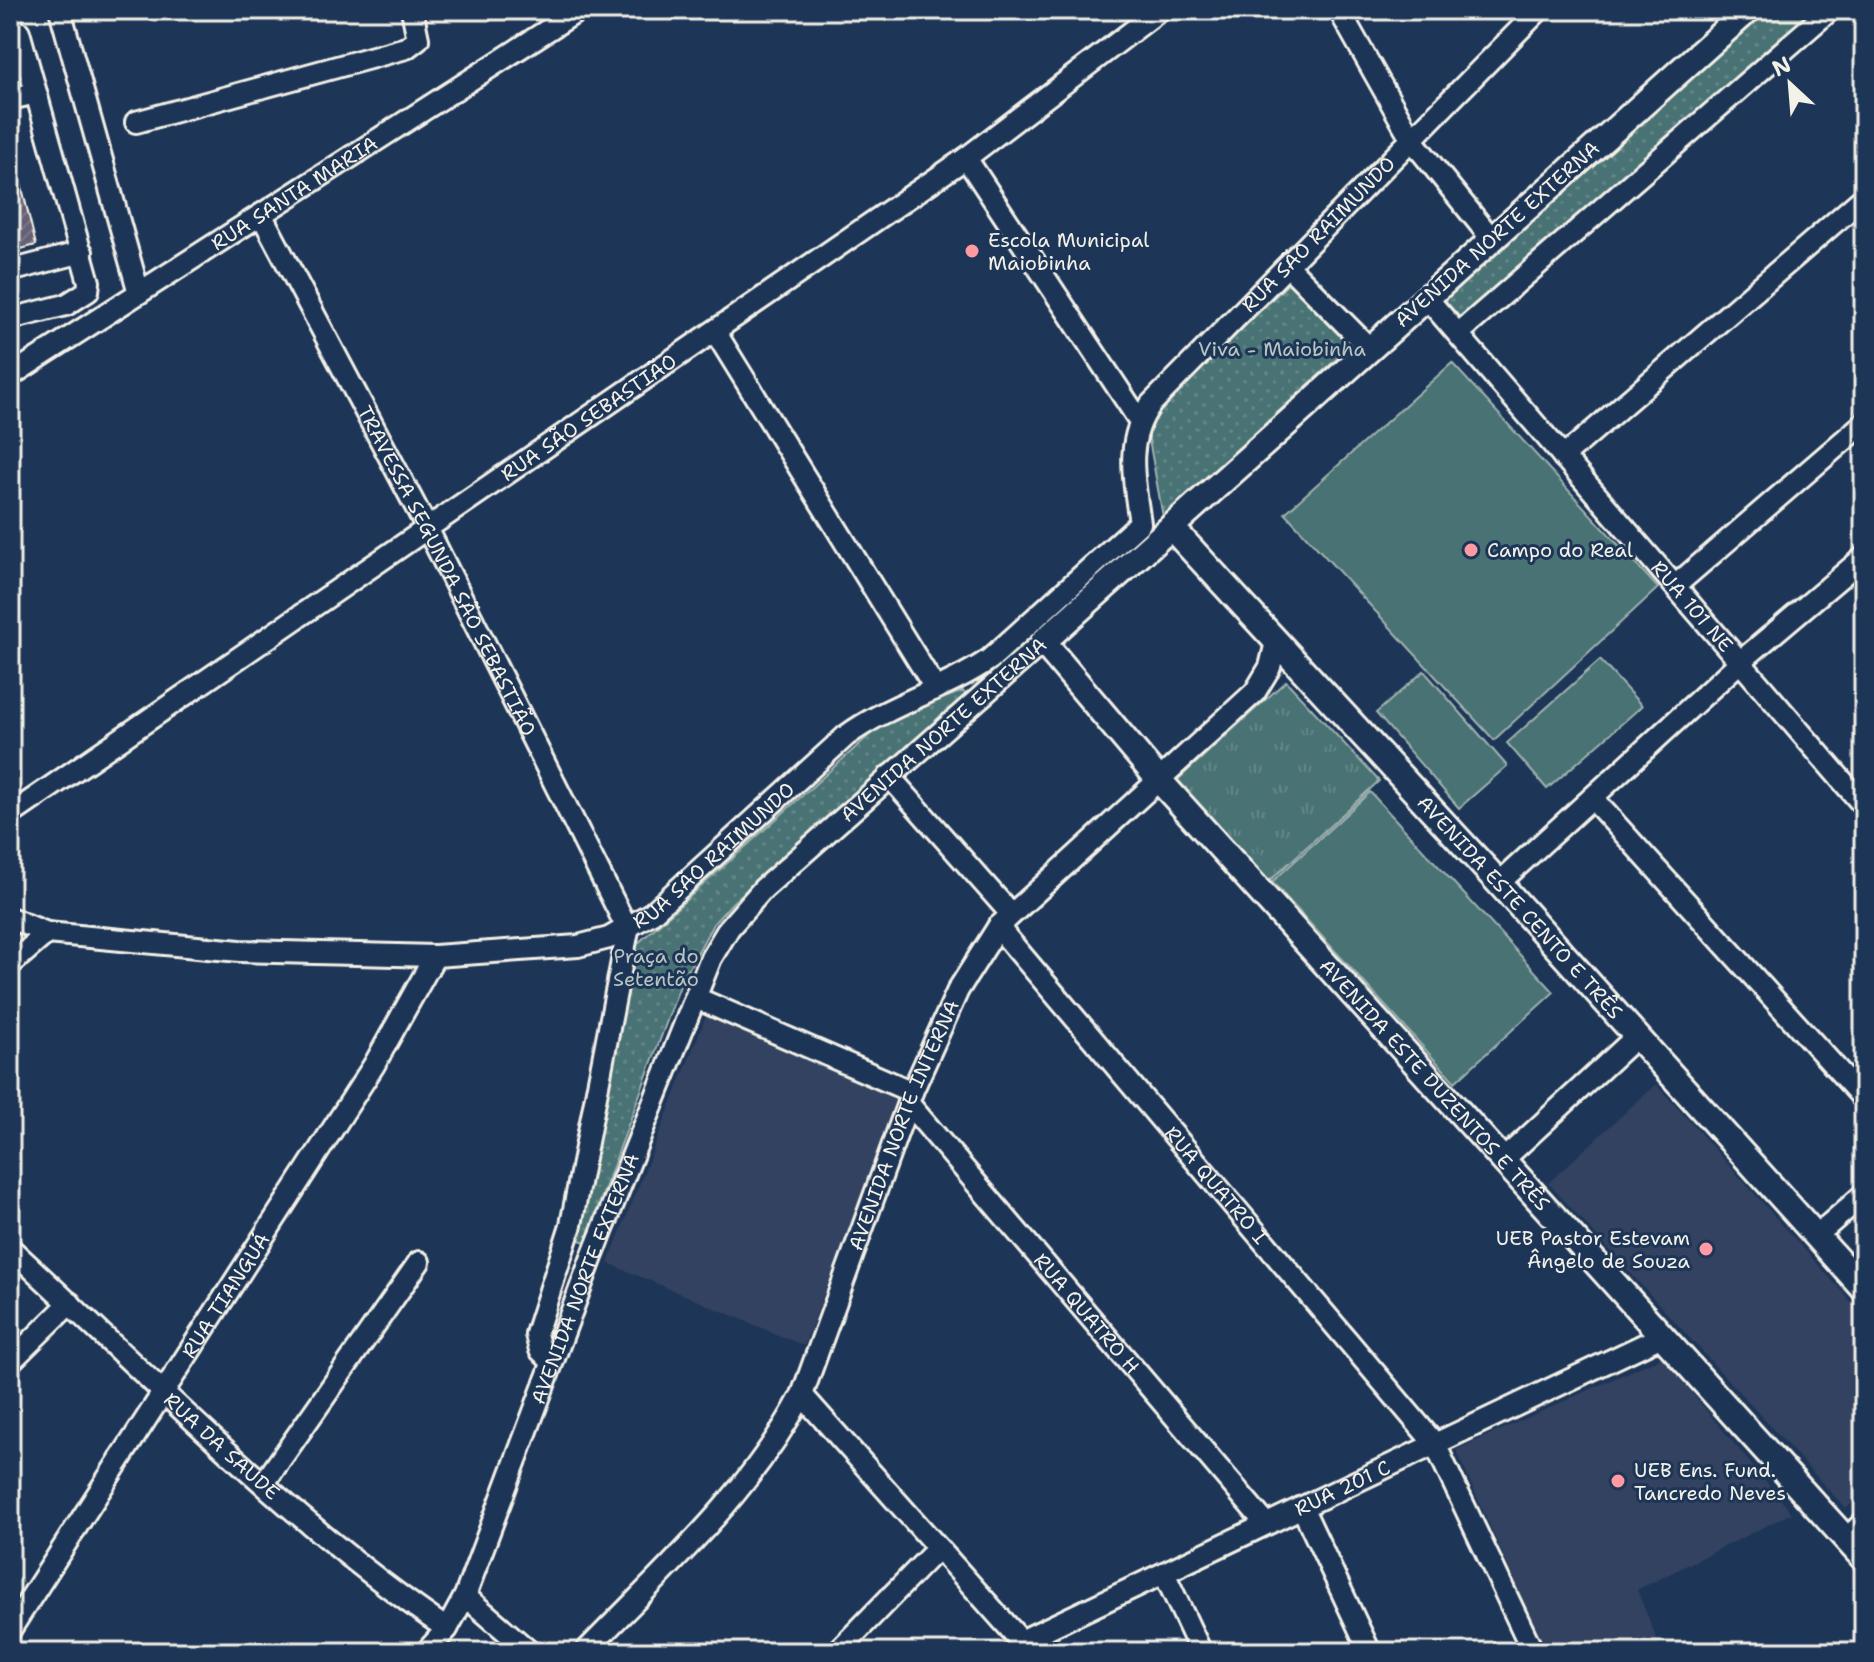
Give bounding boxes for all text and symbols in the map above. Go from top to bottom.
north arrow [1750,44,1830,124]
text: N [1767,50,1796,83]
street label: RUA SANTA MARIA [206,130,383,256]
street label: AVENIDA NORTE EXTERNA [1389,135,1605,333]
street label: RUA SÃO RAIMUNDO [1236,151,1401,318]
place label: Escola Municipal Maiobinha [988,227,1149,276]
marker: Escola Municipal Maiobinha [963,242,981,260]
park label: Viva - Maiobinha [1198,336,1366,362]
street label: RUA SÃO SEBASTIÃO [496,348,681,487]
street label: TRAVESSA SEGUNDA SÃO SEBASTIÃO [352,401,542,740]
place label: Campo do Real [1487,537,1633,563]
marker: Campo do Real [1462,541,1480,559]
street label: RUA 101 NE [1646,555,1739,657]
street label: AVENIDA NORTE EXTERNA [835,632,1052,828]
street label: RUA SÃO RAIMUNDO [628,776,800,934]
street label: AVENIDA ESTE CENTO E TRÊS [1412,790,1628,1025]
park label: Praça do Setentão [613,943,699,992]
street label: AVENIDA ESTE DUZENTOS E TRÊS [1314,953,1556,1216]
street label: AVENIDA NORTE INTERNA [843,996,965,1254]
street label: RUA QUATRO I [1159,1121,1274,1250]
street label: AVENIDA NORTE EXTERNA [525,1149,645,1408]
place label: UEB Pastor Estevam Ângelo de Souza [1496,1225,1691,1274]
street label: RUA TIANGUÁ [176,1228,275,1363]
marker: UEB Pastor Estevam Ângelo de Souza [1697,1240,1715,1258]
street label: RUA QUATRO H [1028,1248,1145,1379]
street label: RUA DA SAUDE [158,1387,285,1506]
street label: RUA 201 C [1290,1454,1394,1522]
place label: UEB Ens. Fund. Tancredo Neves [1634,1457,1786,1506]
marker: UEB Ens. Fund. Tancredo Neves [1609,1472,1627,1490]

